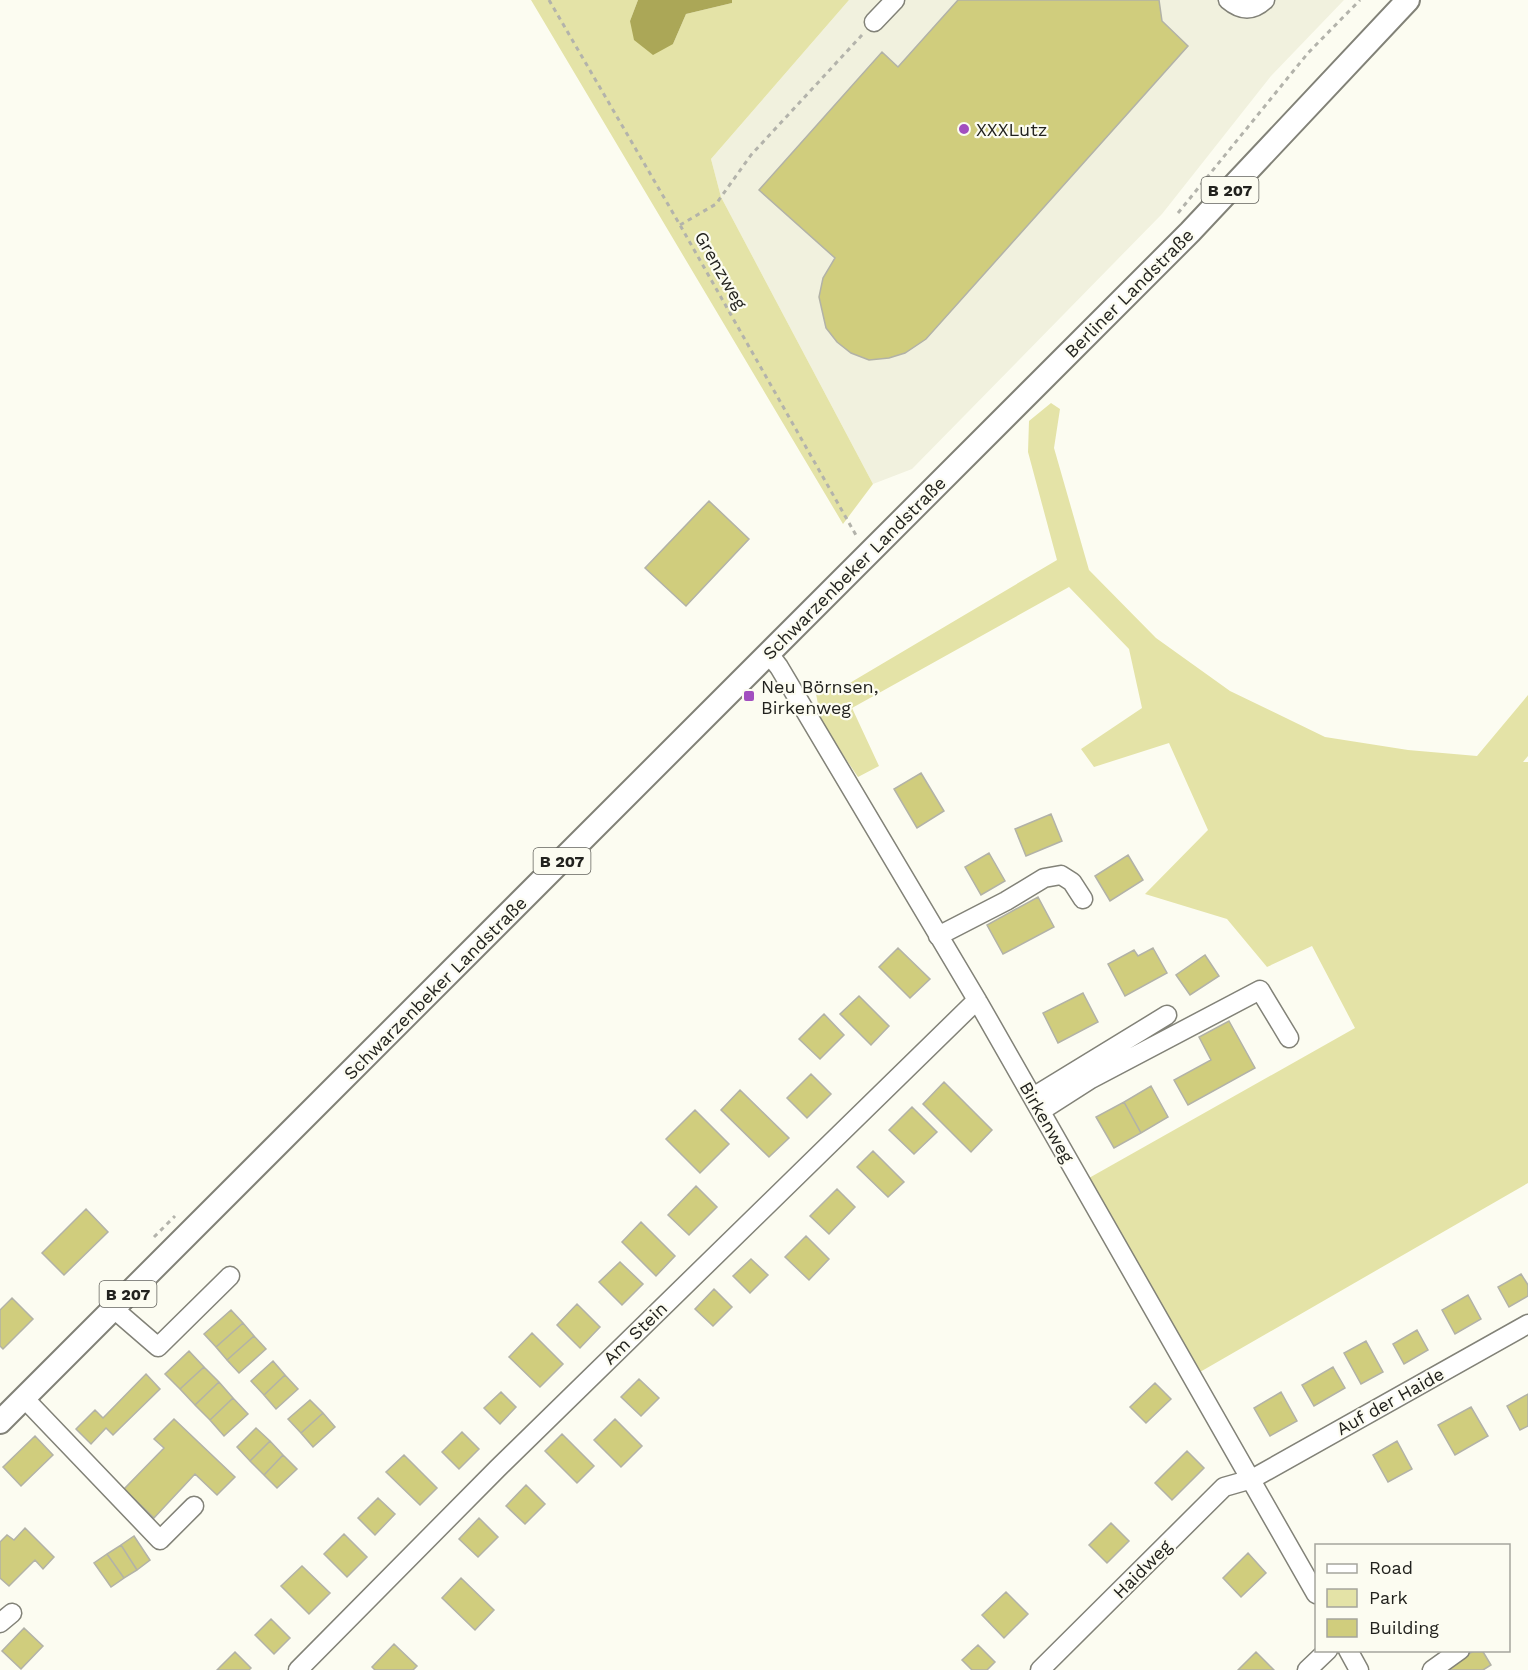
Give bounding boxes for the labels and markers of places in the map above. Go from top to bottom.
place label: XXXLutz [976,119,1047,140]
marker: XXXLutz [957,122,971,136]
place label: Neu Börnsen, Birkenweg [761,676,879,718]
marker: Neu Börnsen, Birkenweg [742,689,756,703]

